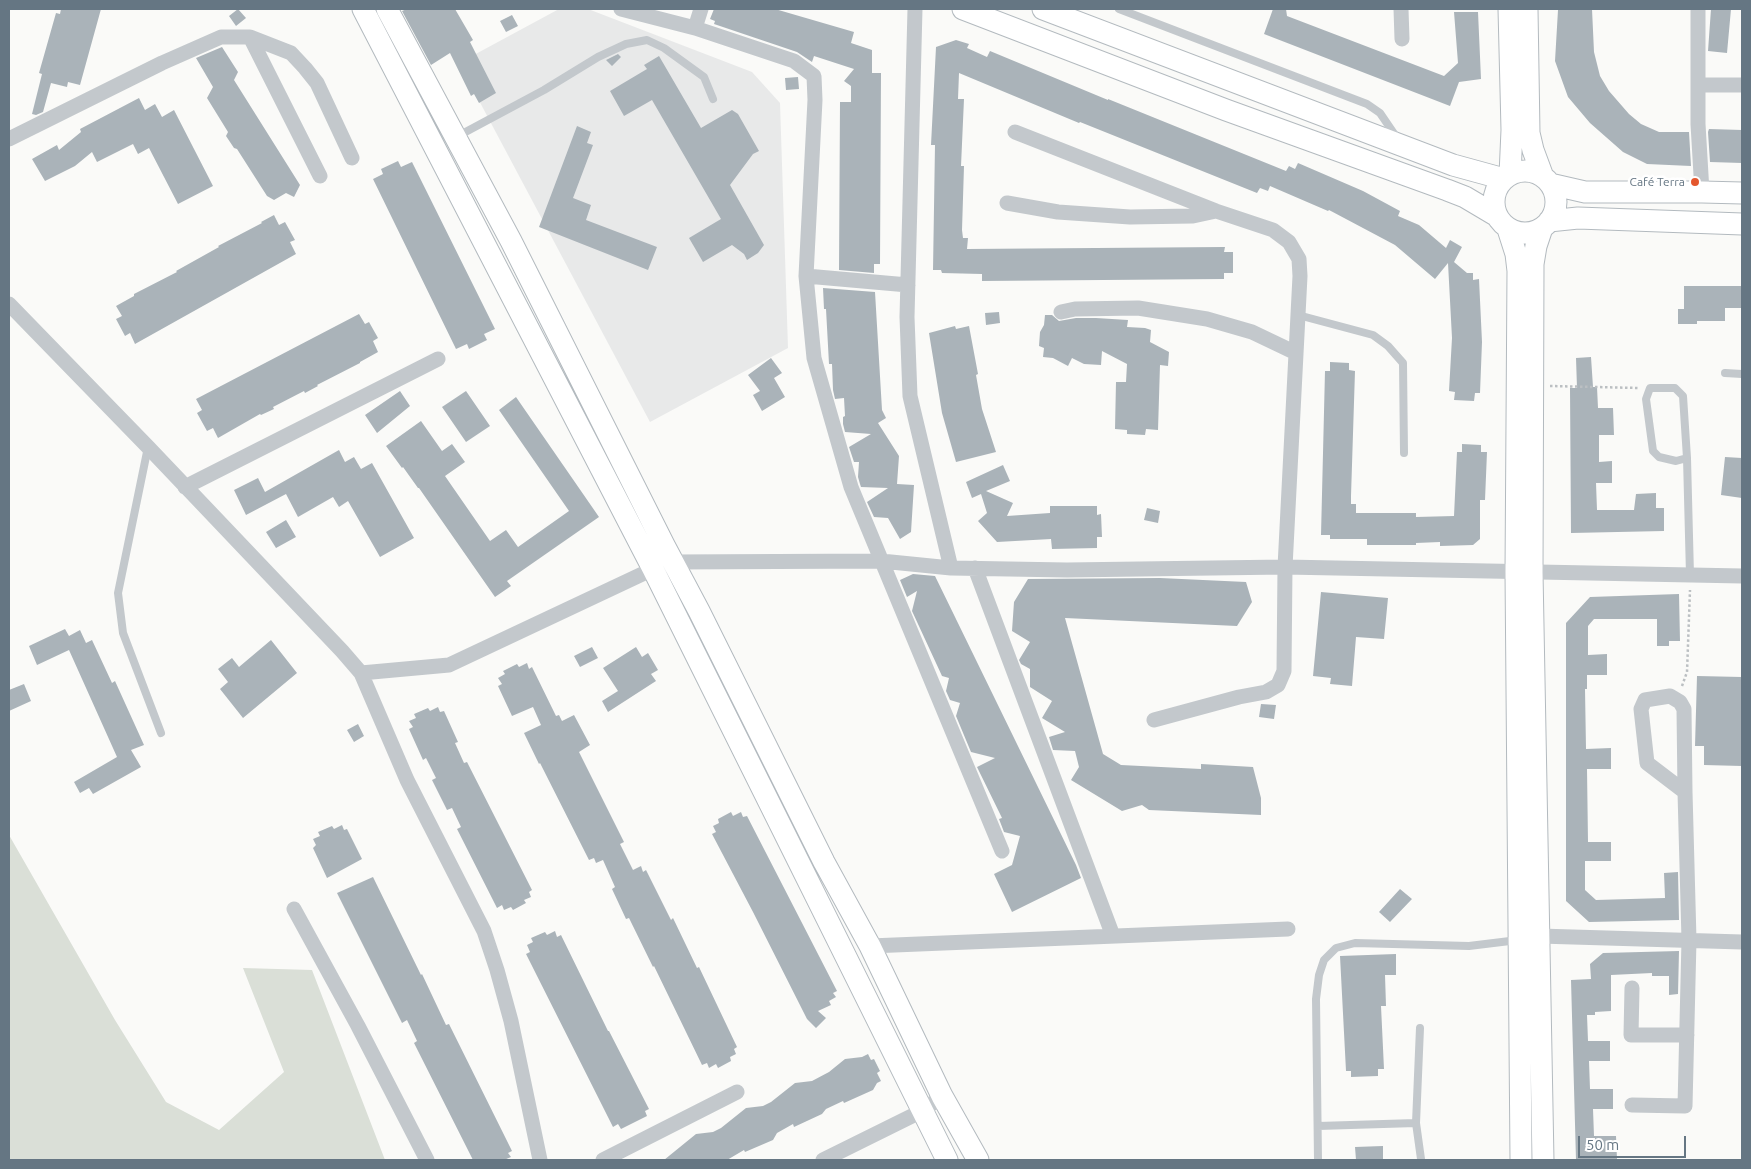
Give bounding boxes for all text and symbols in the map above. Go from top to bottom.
place label: Café Terra [1630,175,1685,189]
marker: Café Terra [1689,176,1701,188]
scale bar [1581,1126,1688,1158]
text: 50 m [1586,1136,1619,1153]

